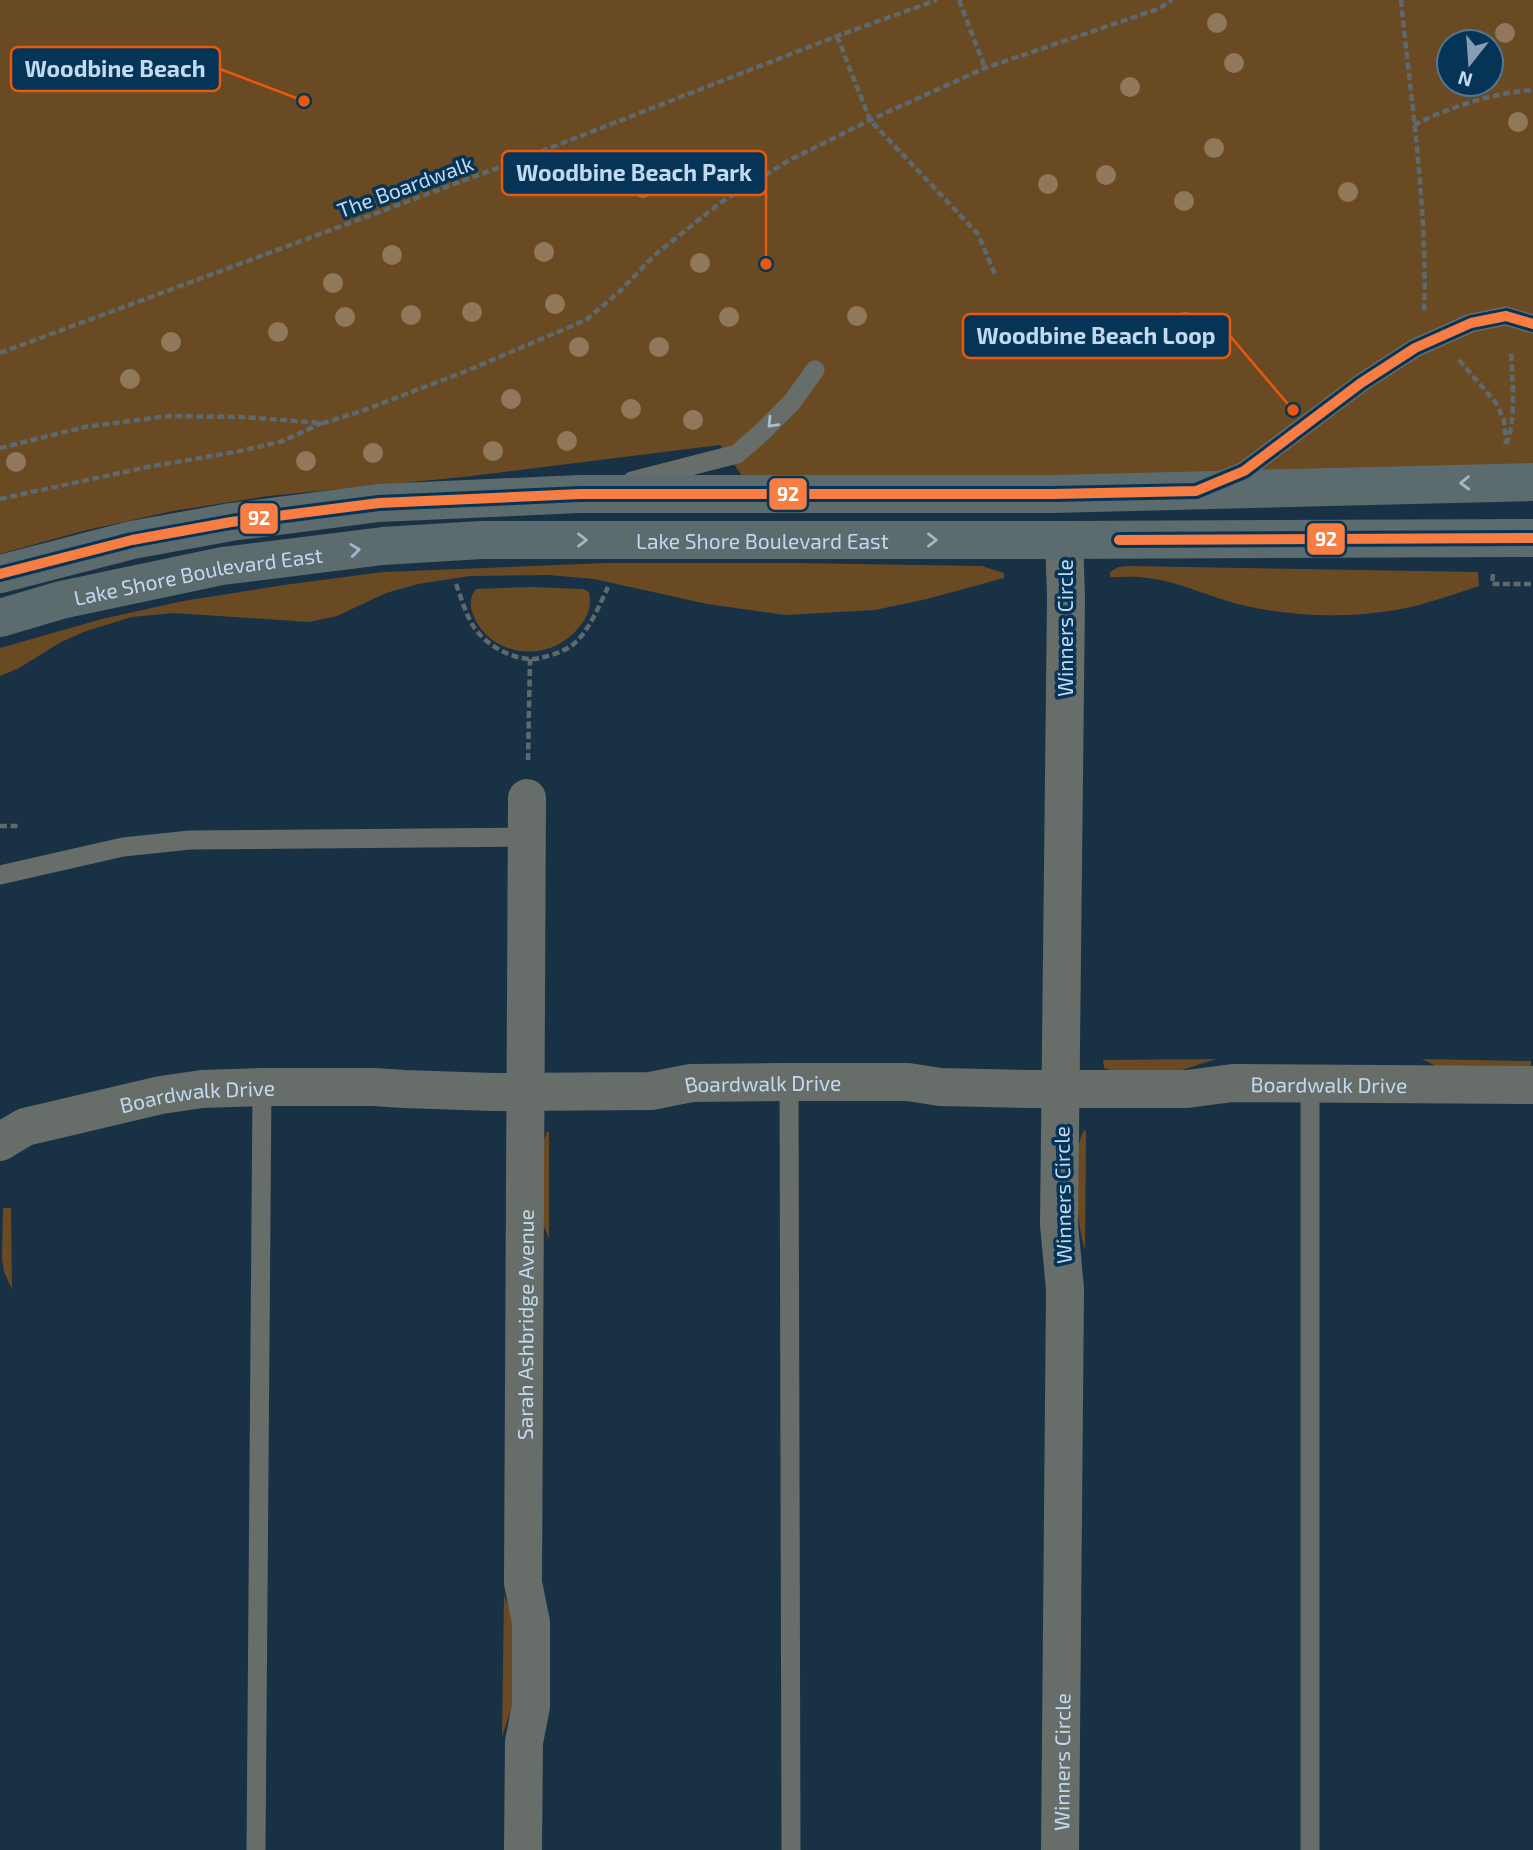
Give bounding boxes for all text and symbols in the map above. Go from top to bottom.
north arrow [1435,28,1505,98]
callout: Woodbine Beach [11,47,220,91]
text: Woodbine Beach [24,54,206,82]
text: N [1455,67,1475,93]
street label: The Boardwalk [334,150,477,222]
callout: Woodbine Beach Park [502,151,766,195]
text: Woodbine Beach Park [516,158,752,186]
callout: Woodbine Beach Loop [963,314,1230,358]
text: Woodbine Beach Loop [976,321,1216,349]
one-way arrow [767,415,780,428]
one-way arrow [1459,475,1470,491]
line badge: 92 [768,477,808,511]
text: 92 [777,482,799,505]
line badge: 92 [239,502,279,535]
text: 92 [248,506,270,529]
line badge: 92 [1306,522,1346,556]
text: 92 [1315,527,1337,550]
street label: Lake Shore Boulevard East [636,528,889,553]
one-way arrow [577,532,588,548]
one-way arrow [927,532,938,548]
street label: Lake Shore Boulevard East [71,541,324,610]
one-way arrow [349,542,361,557]
street label: Winners Circle [1052,559,1077,697]
street label: Boardwalk Drive [682,1069,841,1097]
street label: Boardwalk Drive [1250,1071,1407,1097]
street label: Boardwalk Drive [117,1074,275,1117]
street label: Winners Circle [1048,1126,1076,1264]
street label: Sarah Ashbridge Avenue [511,1209,537,1440]
street label: Winners Circle [1048,1693,1074,1831]

